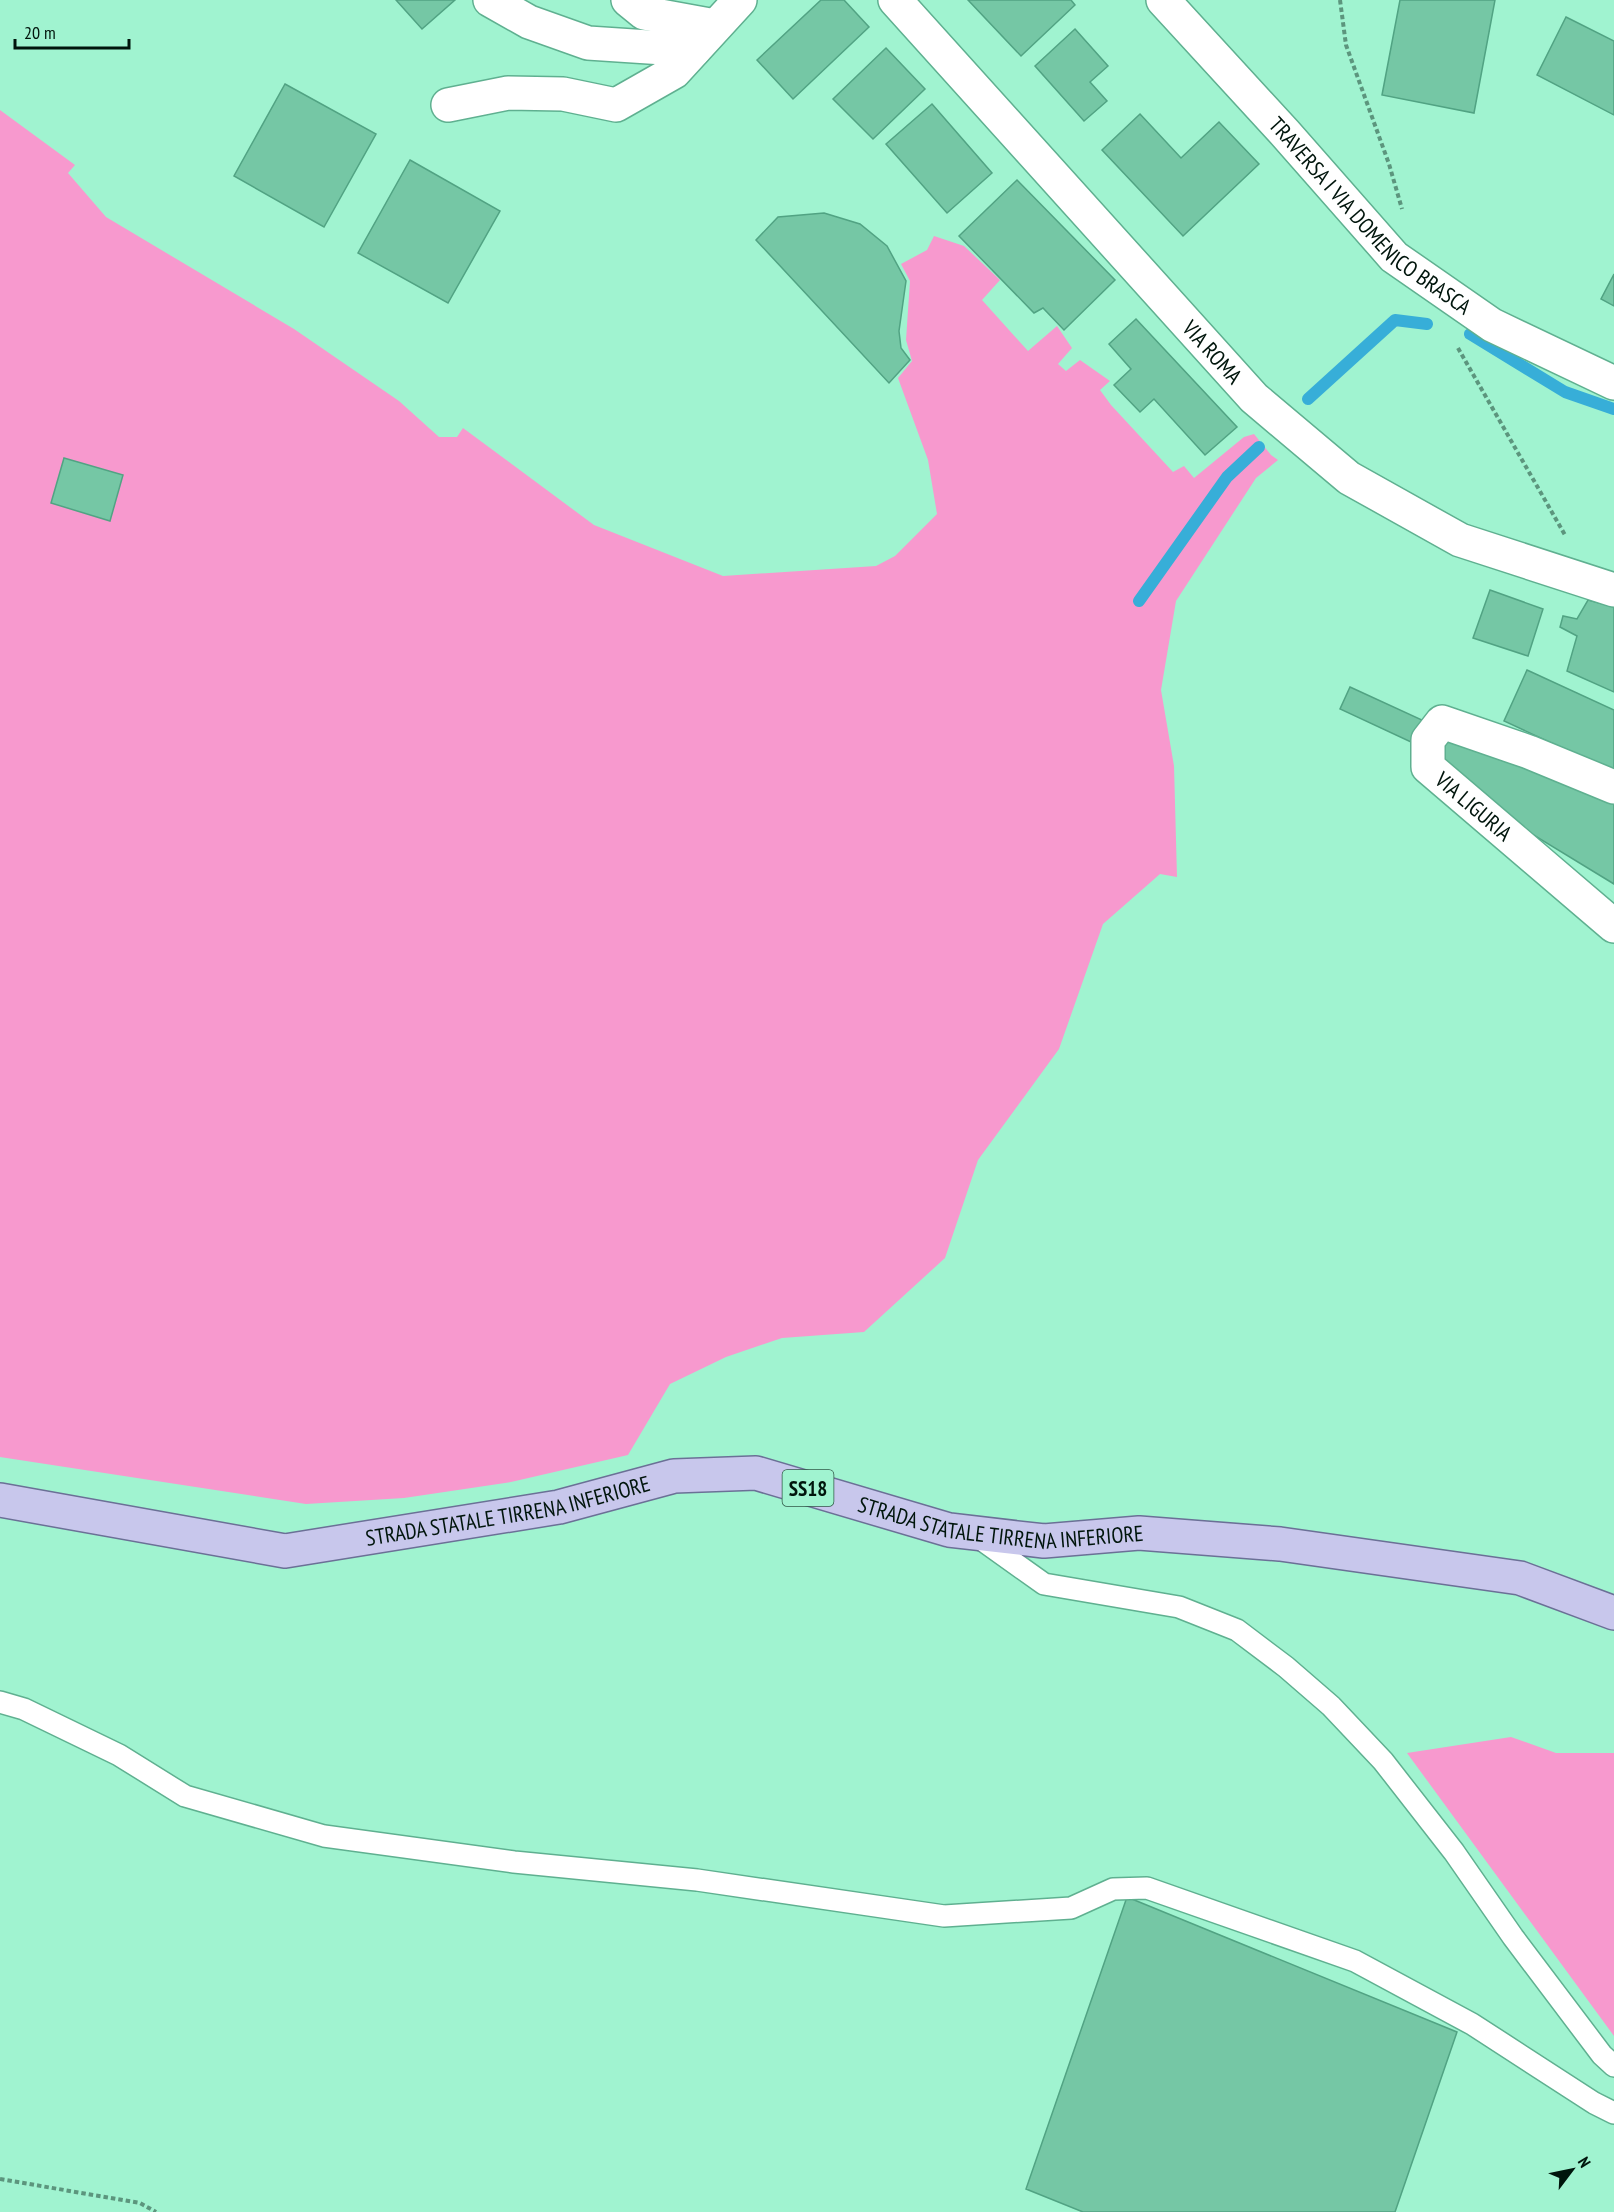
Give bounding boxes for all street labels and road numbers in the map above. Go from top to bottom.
street label: TRAVERSA I VIA DOMENICO BRASCA [1263,111,1477,321]
street label: VIA ROMA [1176,314,1249,390]
street label: VIA LIGURIA [1429,765,1518,847]
street label: STRADA STATALE TIRRENA INFERIORE [364,1469,653,1552]
road number: SS18 [782,1470,834,1506]
street label: STRADA STATALE TIRRENA INFERIORE [855,1490,1144,1555]

